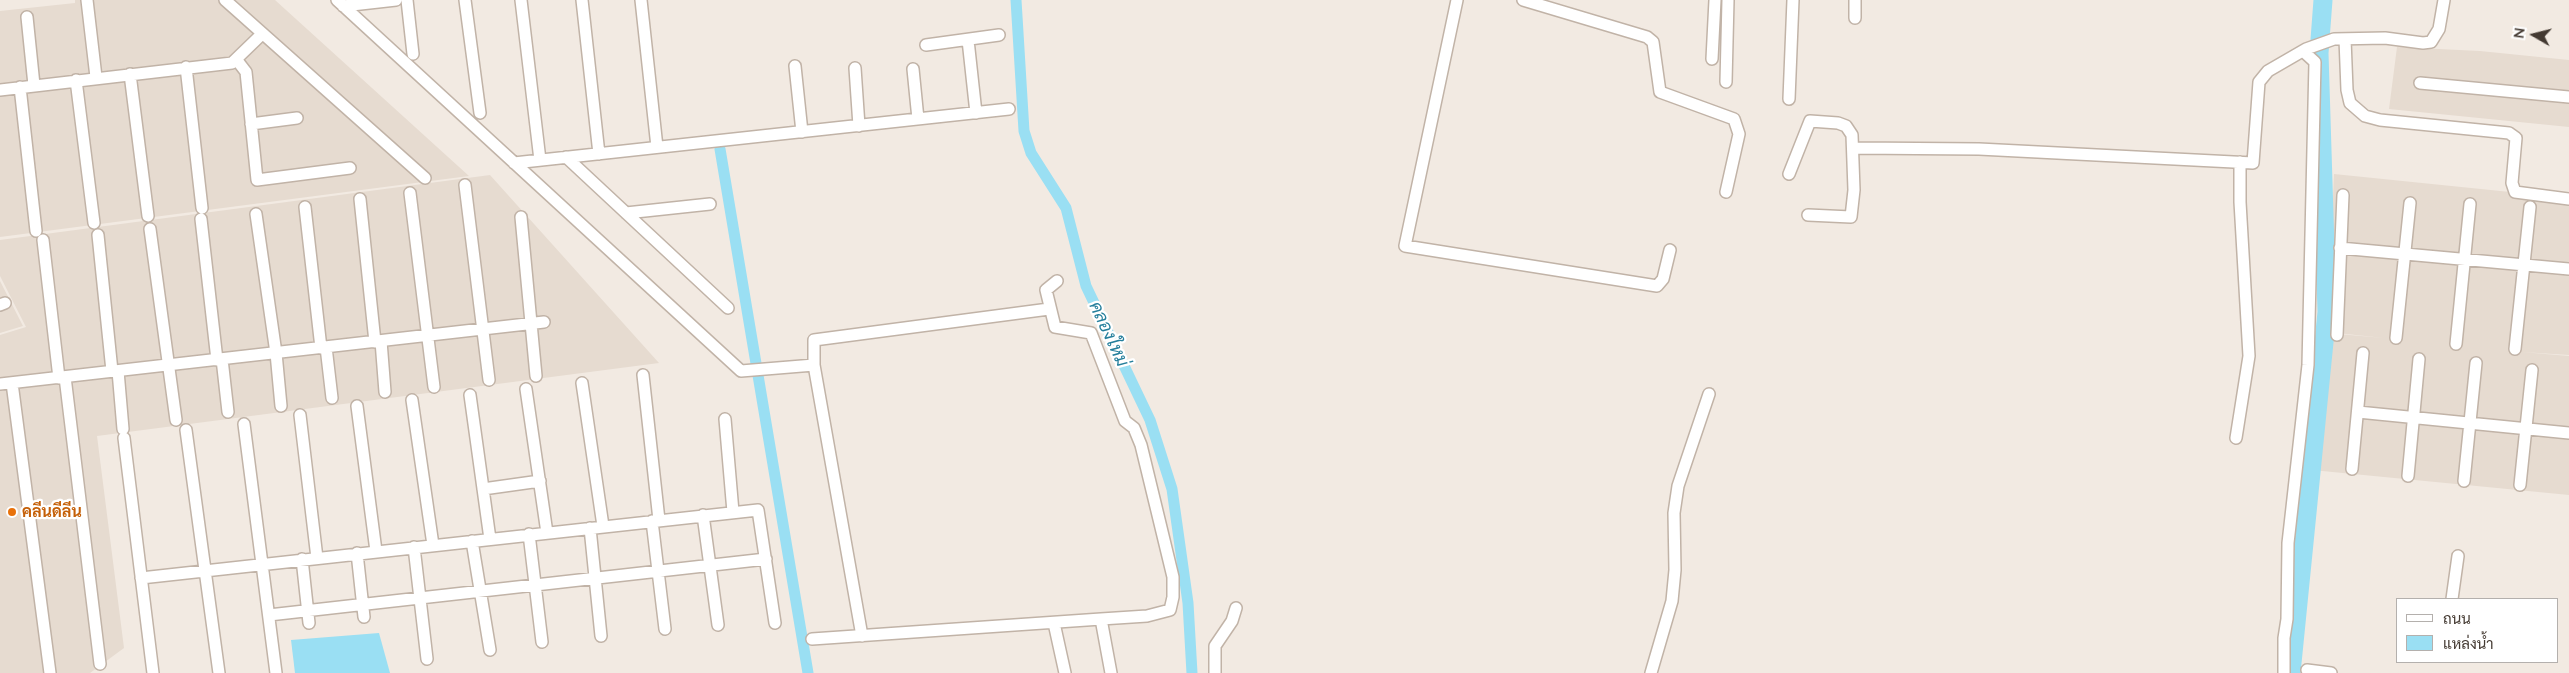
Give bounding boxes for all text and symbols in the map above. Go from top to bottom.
north arrow [2509,10,2559,60]
text: N [2509,26,2528,39]
water label: คลองใหม่ [1085,298,1133,370]
place label: คลีนดีลีน [22,502,82,522]
marker: คลีนดีลีน [6,506,18,518]
legend [2396,598,2559,663]
text: ถนน [2443,609,2471,627]
text: แหล่งน้ำ [2443,634,2494,652]

